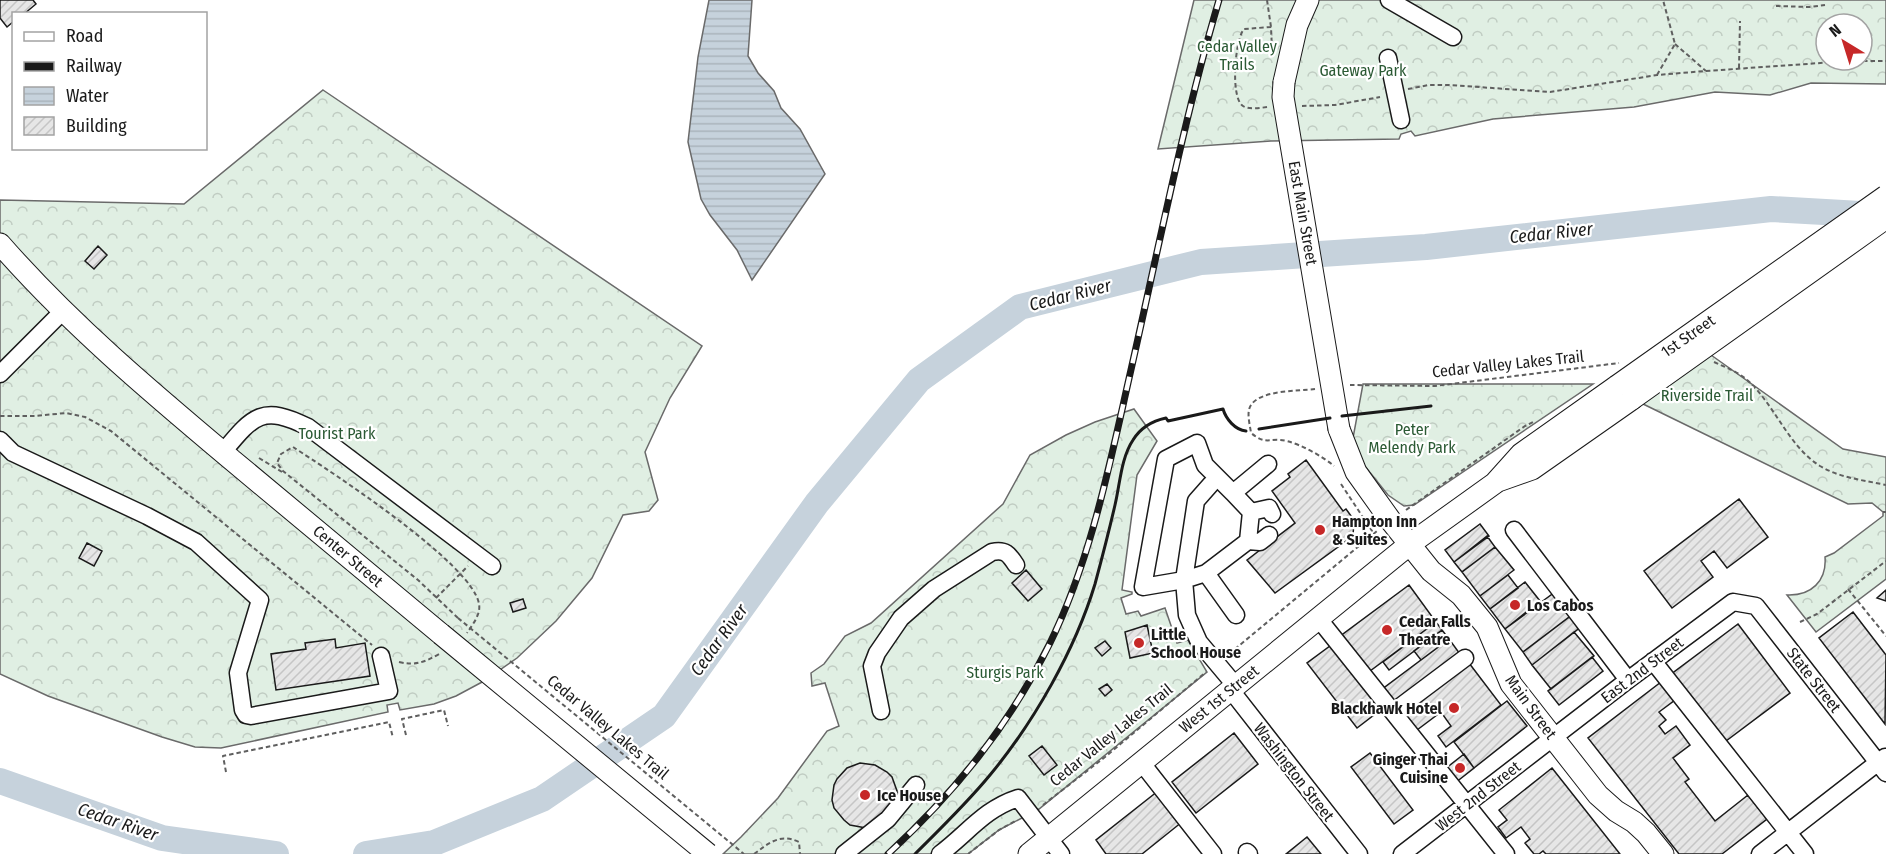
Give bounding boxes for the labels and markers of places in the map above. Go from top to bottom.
place label: Hampton Inn & Suites [1332,512,1417,549]
marker: Hampton Inn & Suites [1313,523,1327,537]
place label: Los Cabos [1527,596,1593,615]
marker: Los Cabos [1508,598,1522,612]
place label: Cedar Falls Theatre [1399,612,1471,649]
marker: Cedar Falls Theatre [1380,623,1394,637]
place label: Little School House [1151,625,1241,662]
marker: Little School House [1132,636,1146,650]
place label: Blackhawk Hotel [1331,699,1443,718]
marker: Blackhawk Hotel [1447,701,1461,715]
place label: Ginger Thai Cuisine [1373,750,1448,787]
marker: Ginger Thai Cuisine [1453,761,1467,775]
place label: Ice House [877,786,941,805]
marker: Ice House [858,788,872,802]

